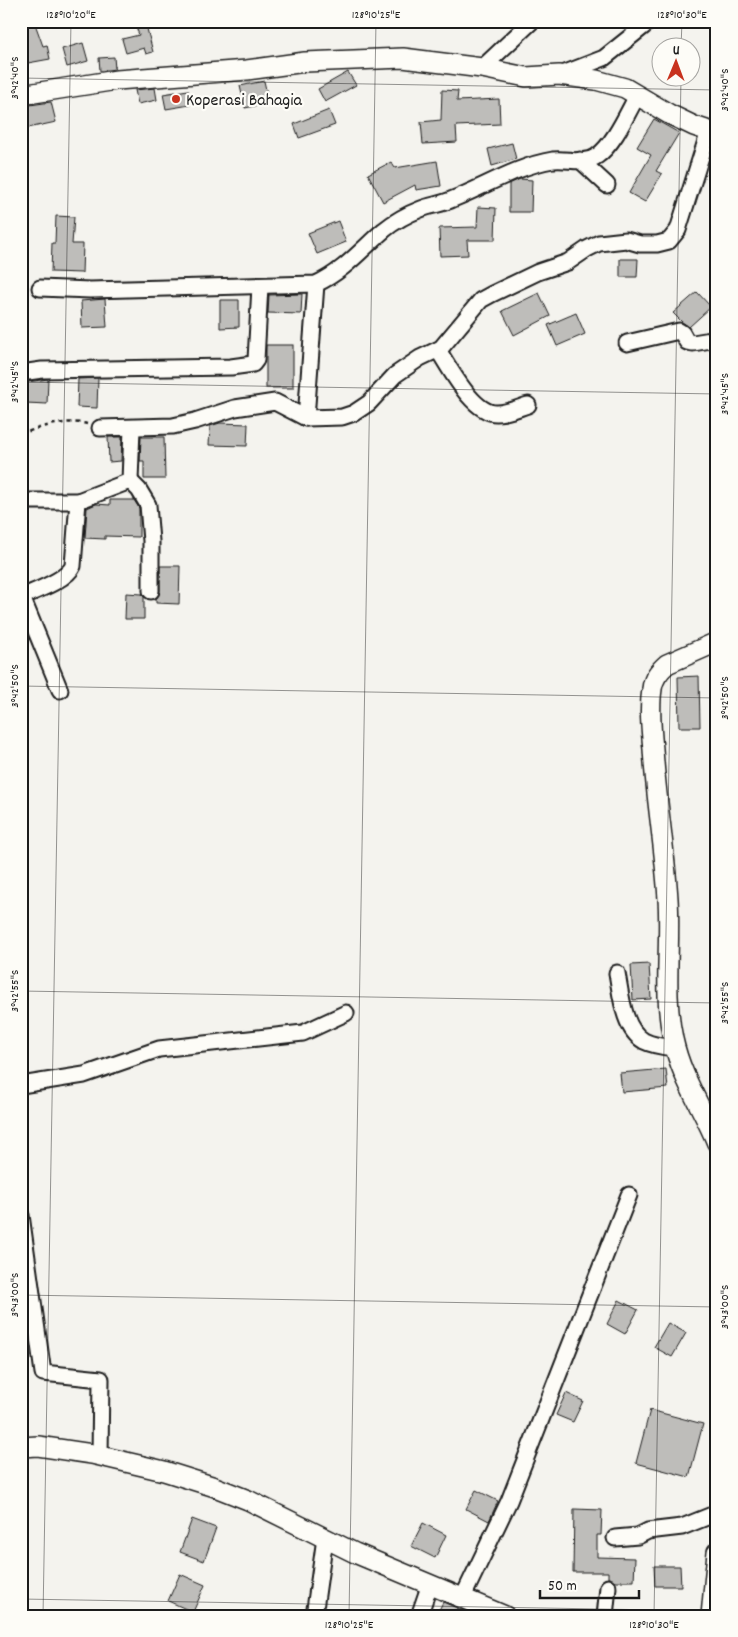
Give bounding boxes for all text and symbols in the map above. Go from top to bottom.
text: 128°10'20"E [46,7,96,24]
text: 128°10'25"E [352,7,401,24]
text: 128°10'30"E [657,7,707,24]
north arrow [650,38,700,88]
text: U [673,41,680,61]
text: 3°42'40"S [7,57,24,99]
text: 3°42'40"S [717,69,734,111]
place label: Koperasi Bahagia [186,89,302,114]
marker: Koperasi Bahagia [170,93,182,105]
text: 3°42'45"S [7,361,24,403]
text: 3°42'45"S [717,373,734,415]
text: 3°42'50"S [7,664,24,708]
text: 3°42'50"S [717,676,734,720]
text: 3°42'55"S [7,970,24,1012]
text: 3°42'55"S [717,982,734,1024]
text: 3°43'00"S [7,1273,24,1317]
text: 3°43'00"S [717,1285,734,1329]
scale bar [540,1567,639,1599]
text: 50 m [548,1576,577,1598]
text: 128°10'25"E [325,1617,374,1634]
text: 128°10'30"E [629,1617,679,1634]

